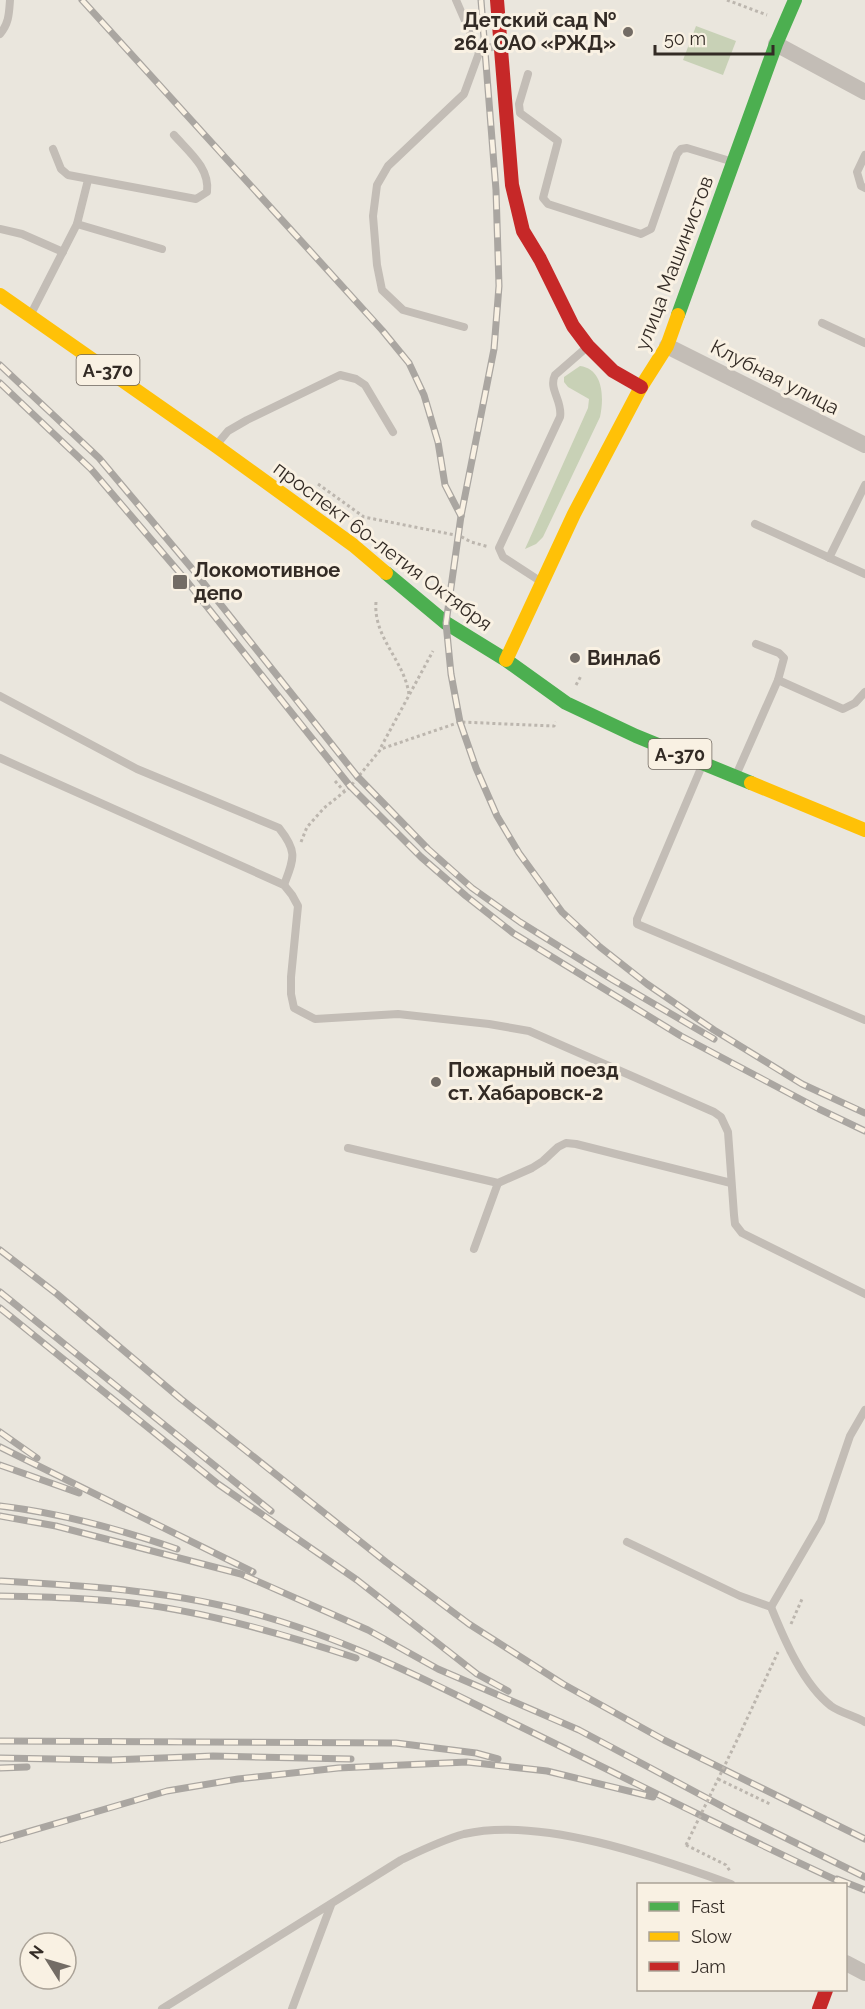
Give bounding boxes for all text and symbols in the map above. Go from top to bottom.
place label: Детский сад № 264 ОАО «РЖД» [454,8,616,55]
scale bar [655,18,774,56]
marker: Детский сад № 264 ОАО «РЖД» [621,25,635,39]
text: 50 m [664,28,706,49]
street label: улица Машинистов [630,173,718,353]
street label: Клубная улица [707,334,843,420]
road number: А-370 [76,355,140,385]
street label: проспект 60-летия Октября [269,456,497,636]
place label: Локомотивное депо [194,558,340,605]
marker: Локомотивное депо [171,573,189,591]
place label: Винлаб [587,646,661,670]
marker: Винлаб [568,651,582,665]
road number: А-370 [648,739,712,769]
place label: Пожарный поезд ст. Хабаровск-2 [448,1058,619,1105]
marker: Пожарный поезд ст. Хабаровск-2 [429,1075,443,1089]
legend [637,1883,847,1991]
text: Fast [691,1896,725,1917]
text: Slow [691,1926,732,1947]
north arrow [18,1931,78,1991]
text: N [25,1942,48,1963]
text: Jam [691,1956,726,1977]

